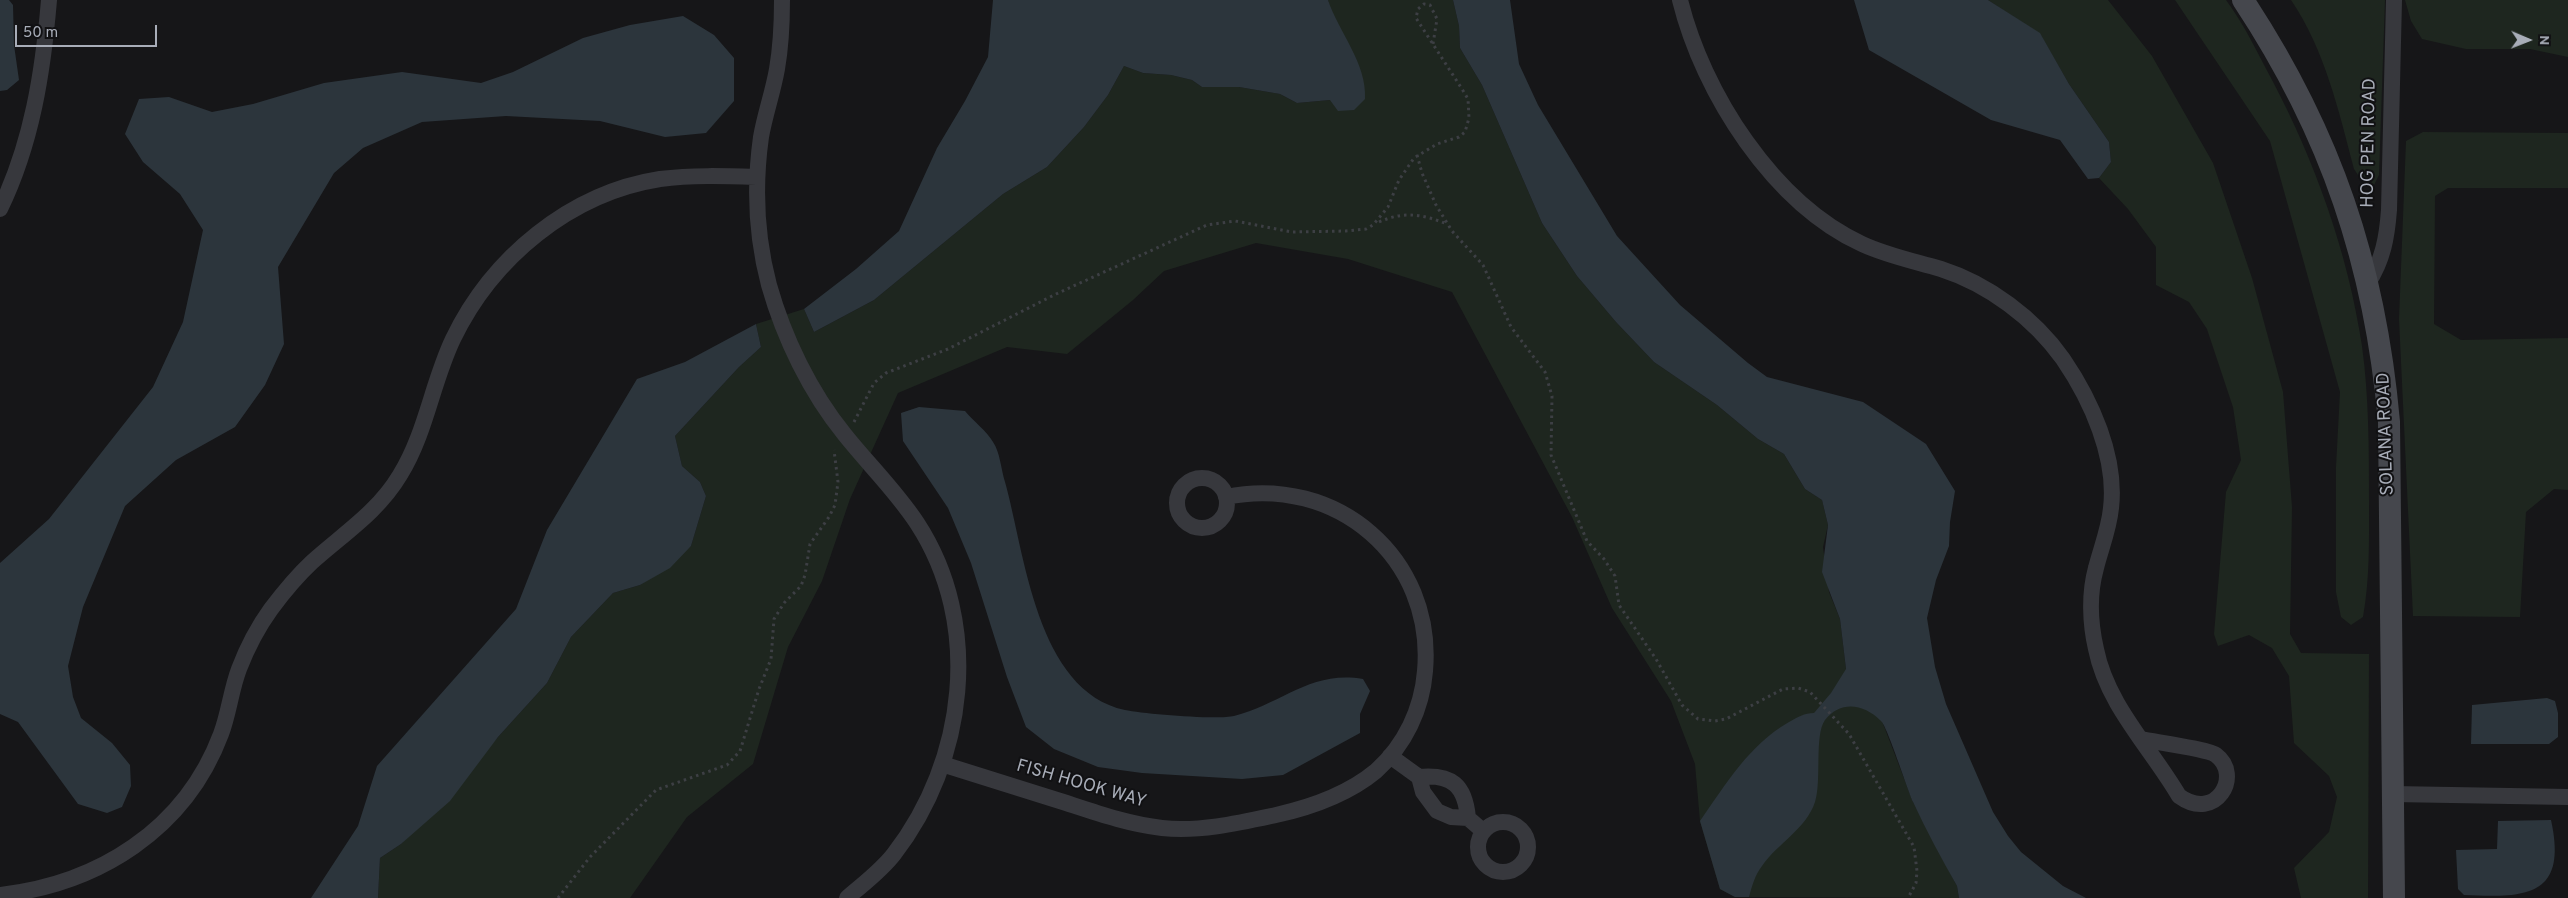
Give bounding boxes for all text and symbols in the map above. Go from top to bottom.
scale bar [18,15,160,47]
north arrow [2503,15,2553,65]
text: 50 m [23,24,58,43]
text: N [2535,35,2552,45]
street label: HOG PEN ROAD [2358,78,2382,208]
street label: SOLANA ROAD [2374,372,2400,496]
street label: FISH HOOK WAY [1014,756,1148,814]

